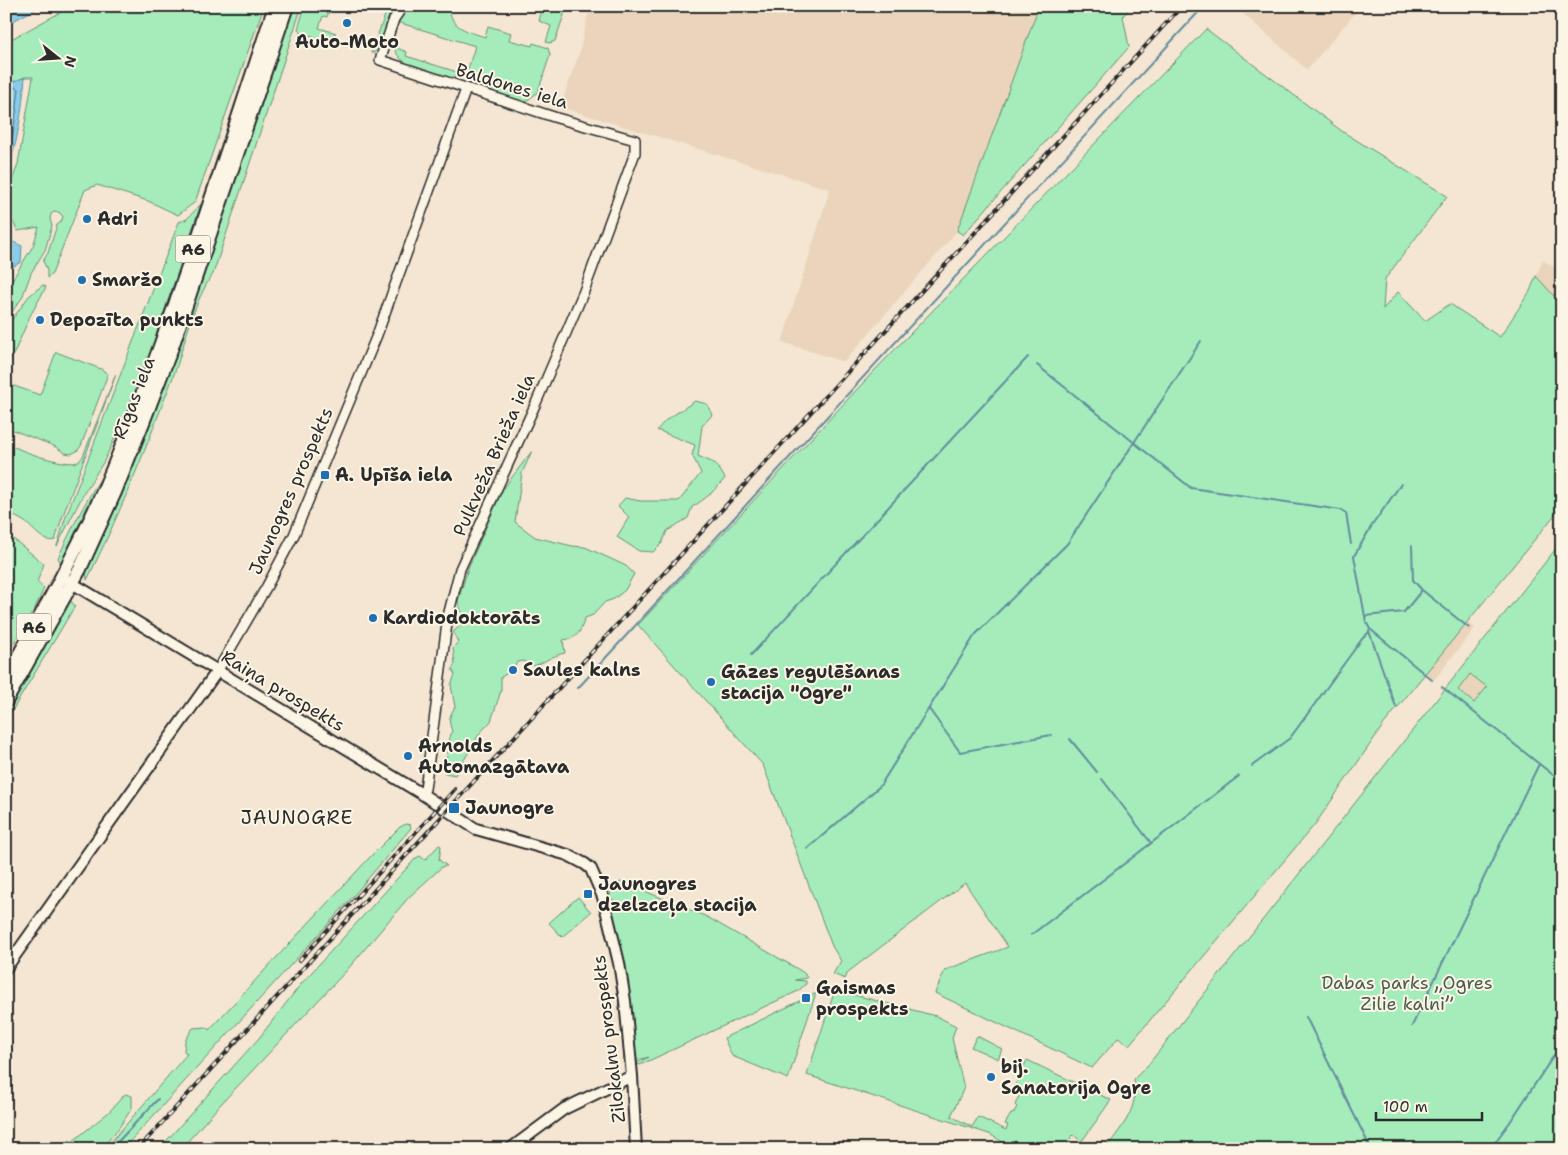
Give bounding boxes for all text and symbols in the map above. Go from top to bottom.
marker: Auto-Moto [341,17,353,29]
place label: Auto-Moto [295,30,399,54]
north arrow [32,32,82,82]
text: N [60,54,81,70]
street label: Baldones iela [453,58,571,114]
place label: Adri [97,207,138,231]
marker: Adri [81,213,93,225]
road number: A6 [176,235,210,262]
place label: Smaržo [92,268,162,292]
marker: Smaržo [76,274,88,286]
place label: Depozīta punkts [50,308,204,332]
marker: Depozīta punkts [34,314,46,326]
street label: Rīgas iela [107,353,161,443]
street label: Pulkveža Brieža iela [447,370,541,540]
street label: Jaunogres prospekts [243,404,339,578]
place label: A. Upīša iela [335,463,453,487]
marker: A. Upīša iela [319,469,331,481]
place label: Kardiodoktorāts [383,606,541,630]
marker: Kardiodoktorāts [367,612,379,624]
road number: A6 [16,614,52,640]
street label: Raiņa prospekts [217,645,349,737]
place label: Saules kalns [523,658,641,682]
place label: Gāzes regulēšanas stacija "Ogre" [721,660,900,705]
marker: Saules kalns [507,664,519,676]
marker: Gāzes regulēšanas stacija "Ogre" [705,676,717,688]
place label: Arnolds Automazgātava [418,734,570,779]
marker: Arnolds Automazgātava [402,750,414,762]
place label: Jaunogre [465,796,554,820]
marker: Jaunogre [447,801,461,815]
district label: JAUNOGRE [241,805,353,830]
place label: Jaunogres dzelzceļa stacija [598,872,757,917]
marker: Jaunogres dzelzceļa stacija [582,888,594,900]
street label: Zilokalnu prospekts [587,954,631,1124]
park label: Dabas parks „Ogres Zilie kalni” [1321,971,1493,1016]
place label: Gaismas prospekts [816,976,908,1021]
marker: Gaismas prospekts [800,992,812,1004]
place label: bij. Sanatorija Ogre [1001,1055,1151,1100]
marker: bij. Sanatorija Ogre [985,1071,997,1083]
scale bar [1376,1090,1482,1122]
text: 100 m [1383,1097,1428,1117]

